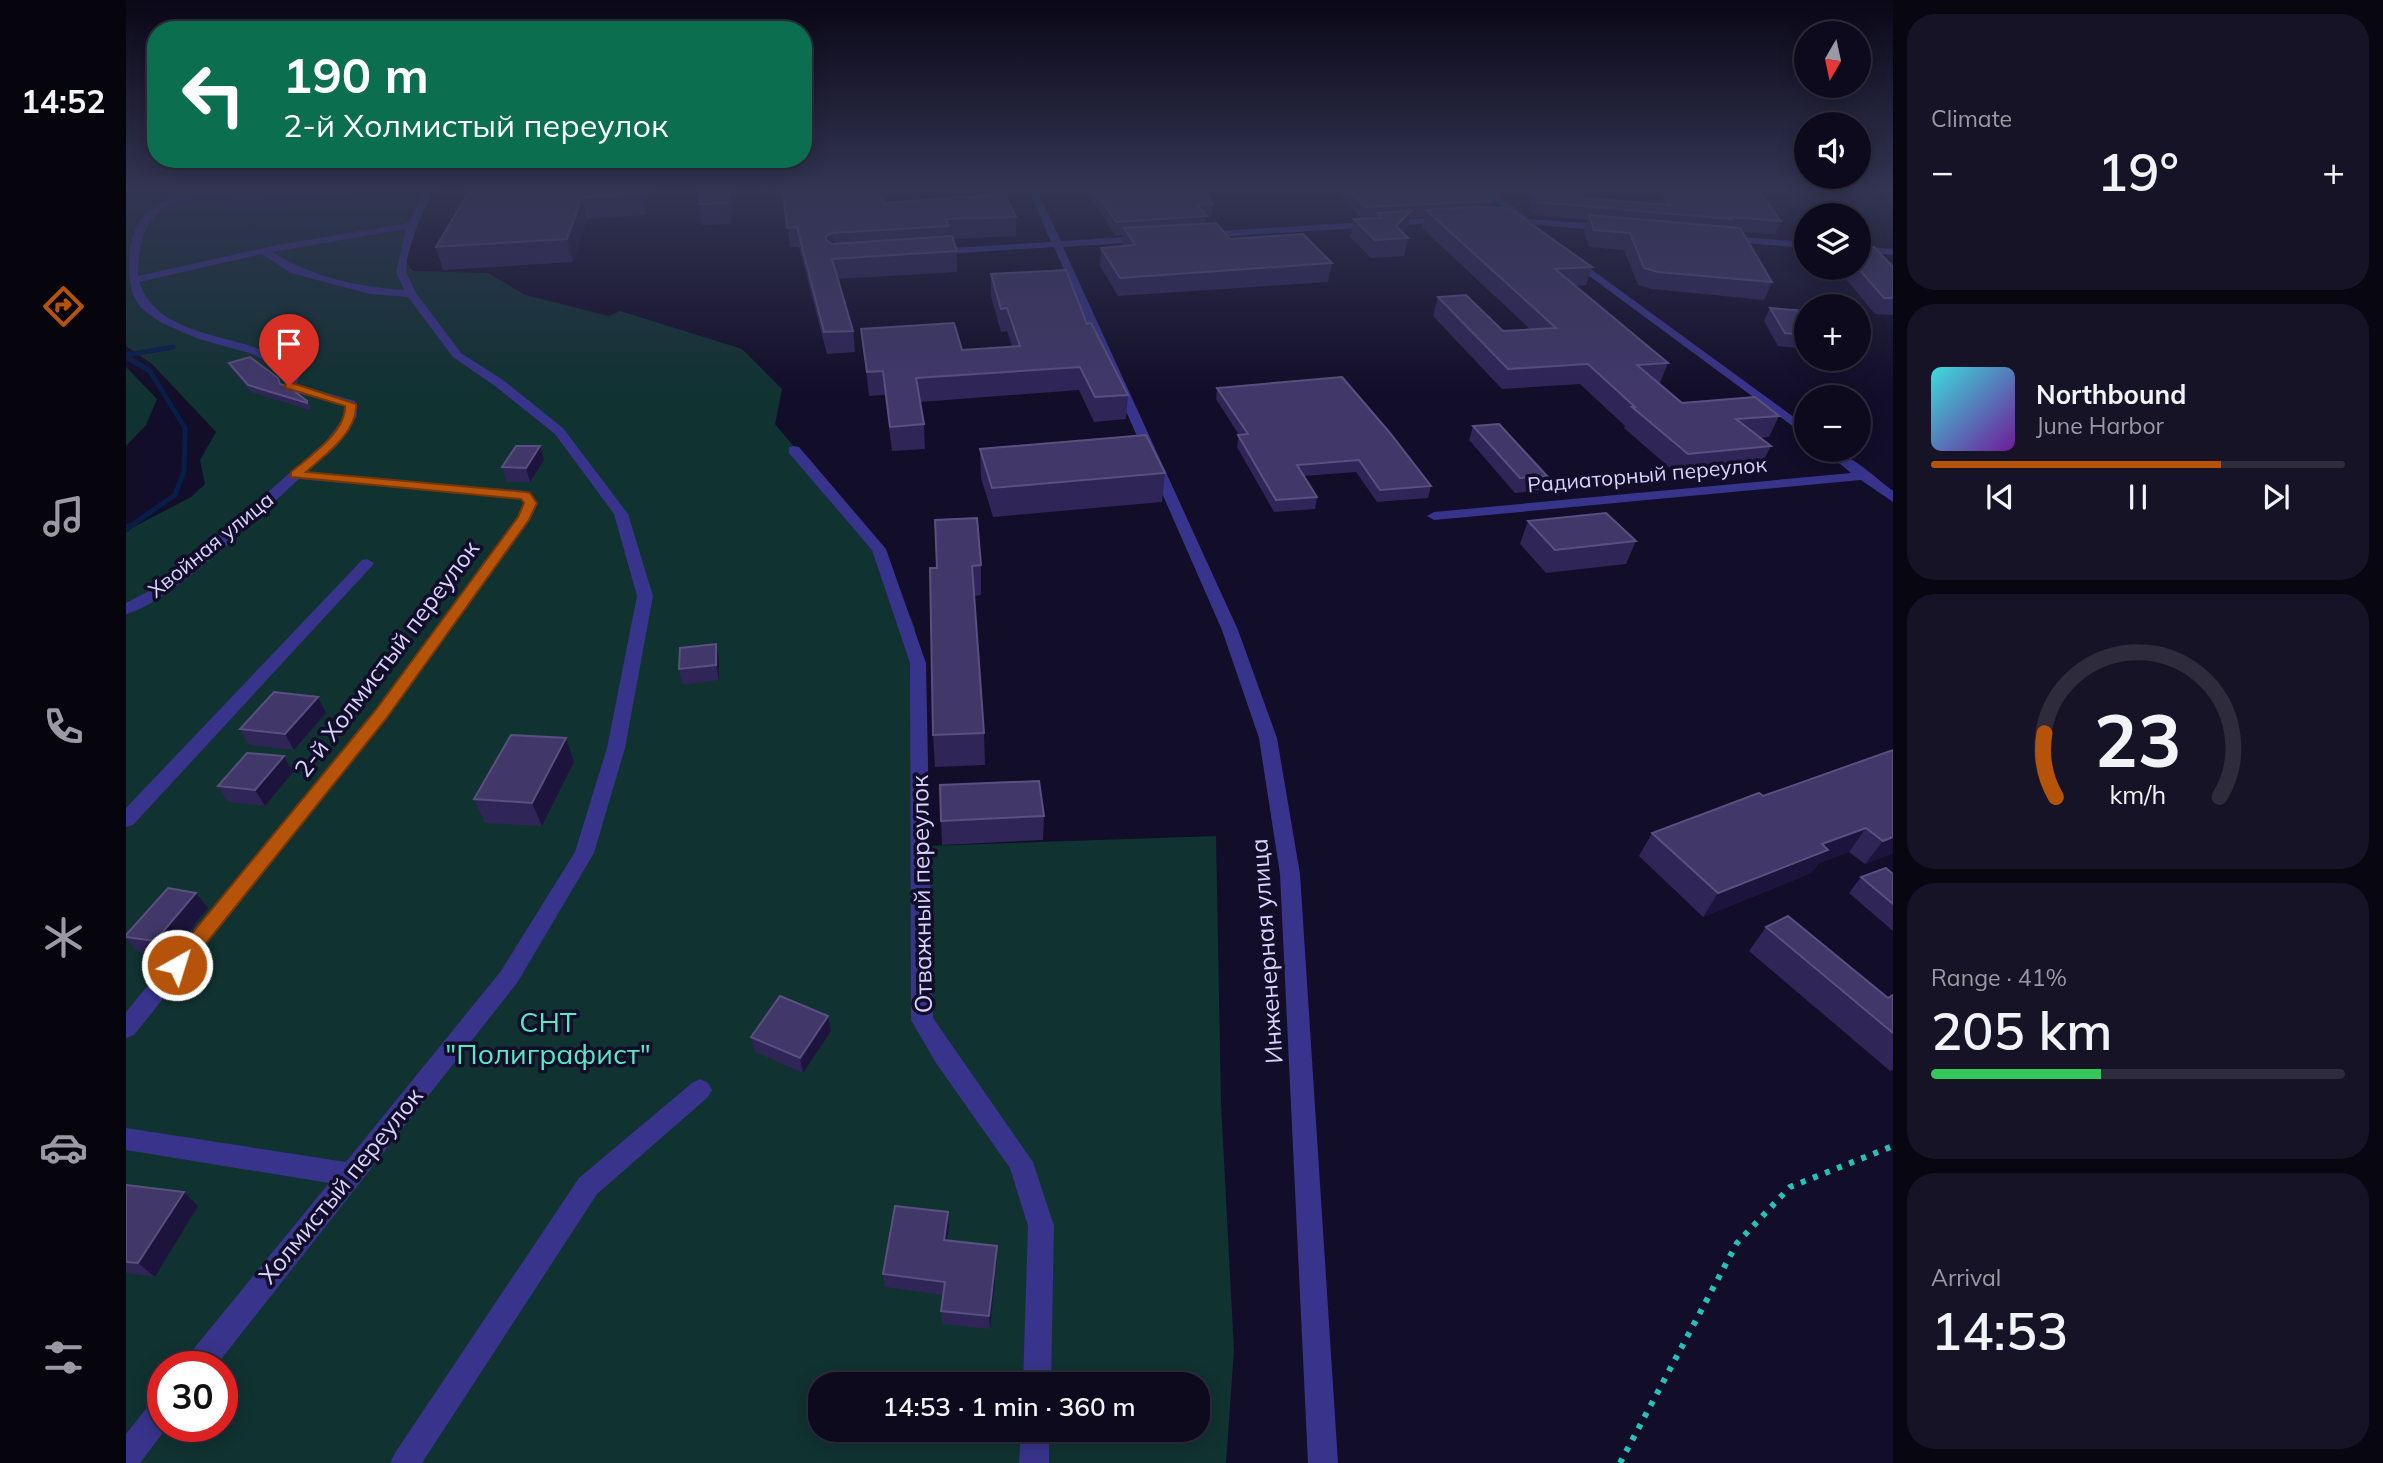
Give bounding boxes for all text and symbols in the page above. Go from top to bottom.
north arrow [1794,21,1871,98]
map controls [1794,21,1871,462]
text: 190 m [283,44,429,105]
icon: left [168,49,259,140]
text: 14:52 [21,81,105,121]
text: Climate [1931,104,2012,133]
text: 2-й Холмистый переулок [283,105,668,145]
button: sound [1794,112,1871,189]
text: 19° [2097,139,2179,204]
text: − [1931,147,1954,195]
text: + [2322,147,2345,195]
button: layers [1794,203,1871,280]
icon: directions [39,282,88,331]
button: + [1794,294,1871,371]
pin [259,314,319,386]
icon: arrive [270,325,308,363]
text: Northbound [2036,378,2186,411]
button: − [1794,385,1871,462]
text: June Harbor [2036,411,2164,440]
street label: Радиаторный переулок [1526,451,1768,497]
icon: previous [1981,478,2019,516]
icon: pause [2119,478,2157,516]
icon: next [2257,478,2295,516]
street label: Хвойная улица [142,486,278,603]
icon: music [39,492,88,541]
street label: 2-й Холмистый переулок [287,534,485,783]
text: 23 [2094,695,2182,786]
icon: phone [39,702,88,751]
street label: Отважный переулок [904,775,938,1013]
text: km/h [2110,779,2166,810]
street label: Инженерная улица [1243,837,1289,1065]
icon: climate [39,913,88,962]
position arrow [140,928,214,1002]
text: Range · 41% [1931,963,2067,992]
text: 205 km [1931,998,2112,1063]
park label: СНТ "Полиграфист" [445,1004,651,1071]
street label: Холмистый переулок [252,1081,429,1290]
icon: car [39,1123,88,1172]
text: Arrival [1931,1263,2001,1292]
text: 14:53 [1931,1298,2068,1363]
icon: filters [39,1333,88,1382]
speed limit sign: 30 [147,1351,238,1442]
text: 14:53 · 1 min · 360 m [882,1390,1136,1423]

